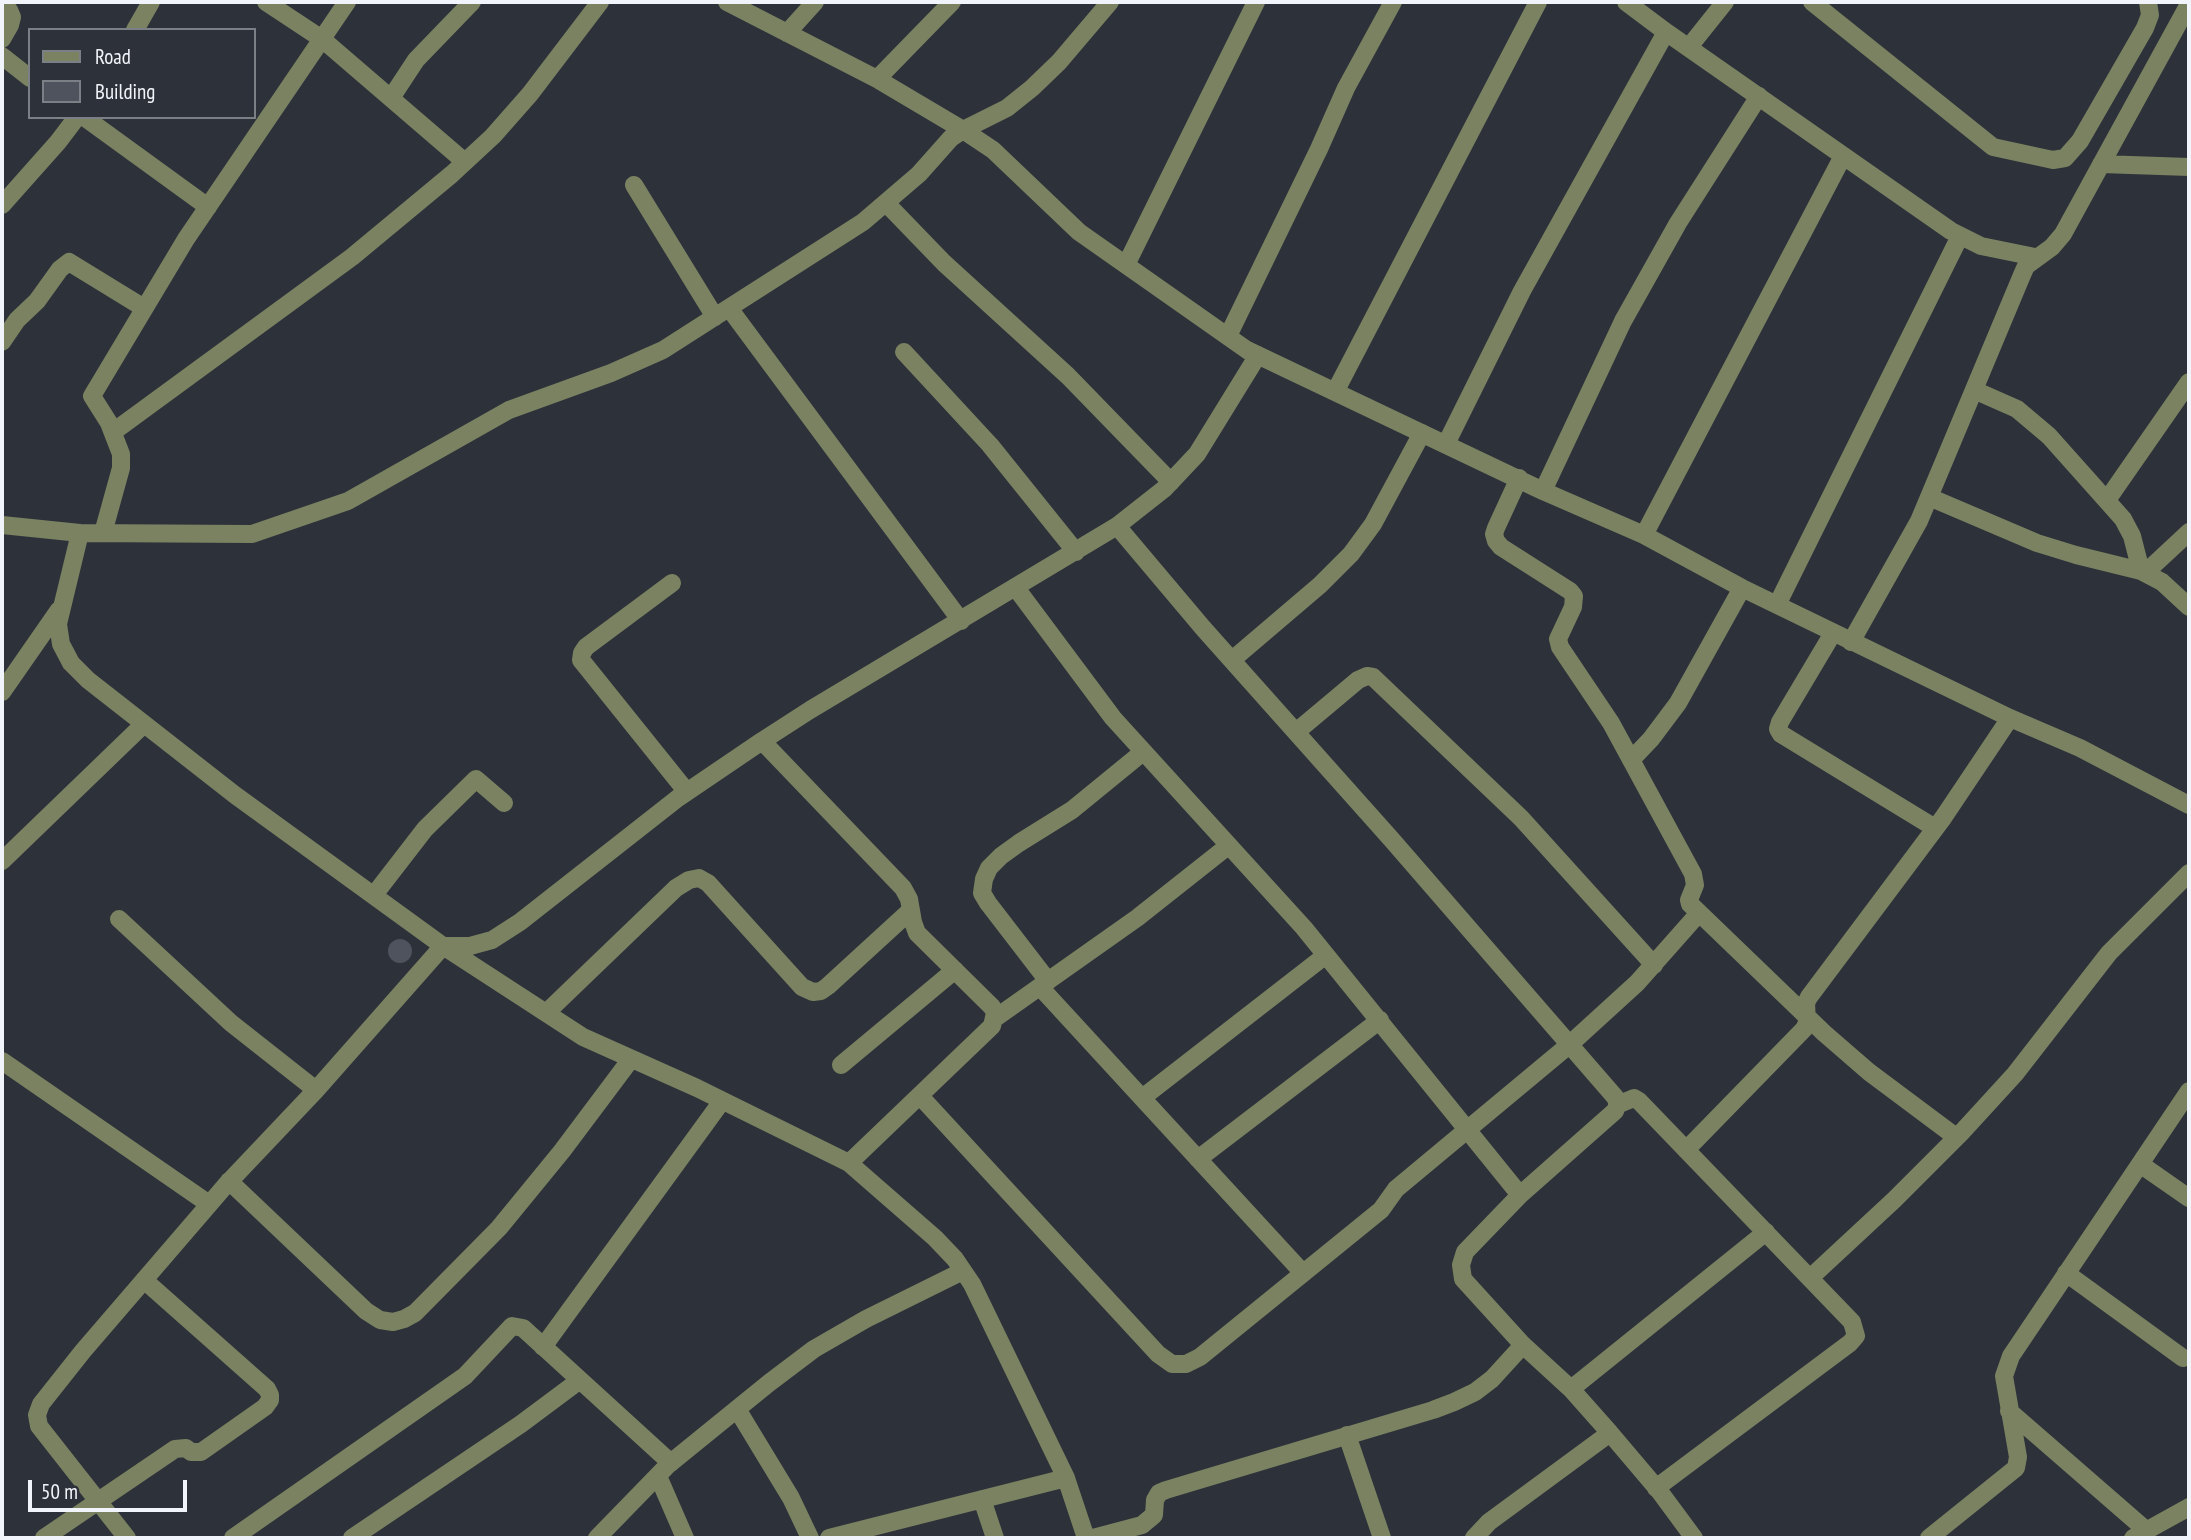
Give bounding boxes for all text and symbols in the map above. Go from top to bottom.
legend [28,28,256,119]
text: Road [95,43,131,70]
text: Building [95,78,155,105]
scale bar [32,1466,191,1510]
text: 50 m [41,1478,78,1505]

